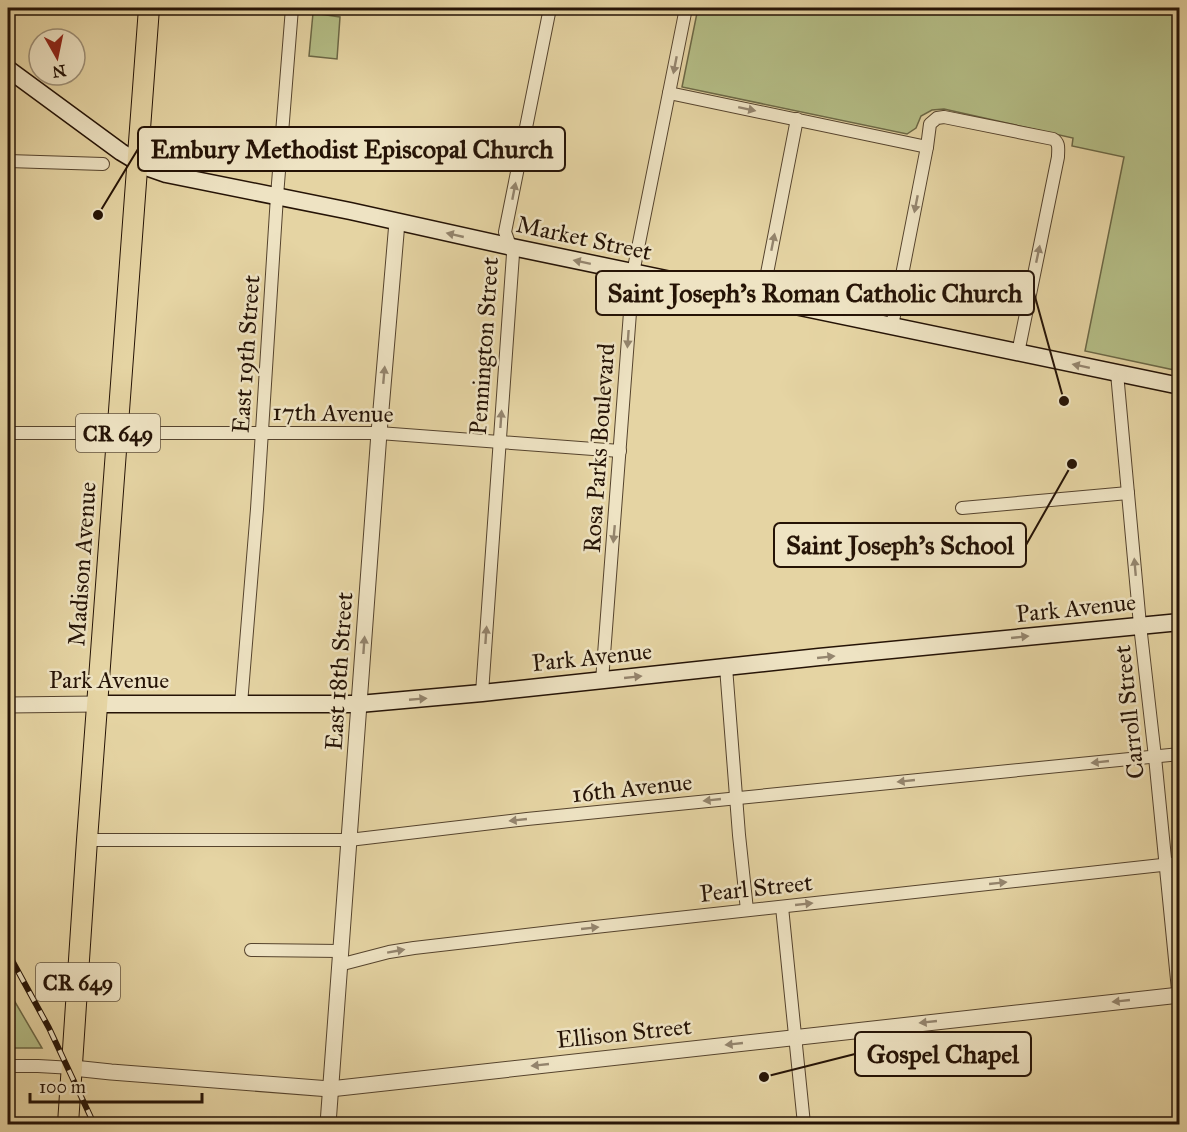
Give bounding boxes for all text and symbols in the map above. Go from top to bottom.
north arrow [27,27,87,87]
one-way arrow [670,56,679,75]
text: N [51,61,67,82]
one-way arrow [738,105,757,114]
callout: Embury Methodist Episcopal Church [138,127,565,171]
text: Embury Methodist Episcopal Church [150,133,554,165]
one-way arrow [510,182,519,201]
one-way arrow [911,195,920,214]
street label: Market Street [513,209,655,267]
one-way arrow [445,229,464,239]
one-way arrow [769,232,778,251]
one-way arrow [1034,244,1043,263]
street label: Pennington Street [463,255,505,436]
one-way arrow [572,257,591,266]
callout: Saint Joseph's Roman Catholic Church [596,271,1034,315]
street label: East 19th Street [226,273,267,434]
text: Saint Joseph's Roman Catholic Church [608,277,1023,310]
one-way arrow [623,330,633,349]
street label: Rosa Parks Boulevard [577,342,621,554]
one-way arrow [1072,360,1090,370]
one-way arrow [379,365,389,384]
street label: 17th Avenue [272,397,394,429]
one-way arrow [496,410,505,429]
road number: CR 649 [76,414,160,452]
street label: Madison Avenue [61,481,103,647]
callout: Saint Joseph's School [774,523,1026,567]
one-way arrow [609,524,619,543]
text: Saint Joseph's School [786,529,1015,562]
one-way arrow [1130,558,1140,577]
street label: Park Avenue [1014,587,1138,629]
street label: East 18th Street [319,590,360,751]
one-way arrow [481,625,490,644]
one-way arrow [1011,632,1030,642]
one-way arrow [359,636,368,655]
street label: Park Avenue [530,636,654,678]
street label: Carroll Street [1107,643,1151,780]
one-way arrow [817,652,836,662]
street label: Park Avenue [49,665,169,695]
one-way arrow [623,673,642,682]
one-way arrow [408,694,427,703]
one-way arrow [1091,757,1110,767]
street label: 16th Avenue [570,767,694,809]
one-way arrow [897,776,916,786]
one-way arrow [703,795,722,805]
one-way arrow [509,815,528,825]
street label: Pearl Street [698,867,814,909]
one-way arrow [989,878,1008,888]
one-way arrow [795,899,814,909]
one-way arrow [580,923,599,932]
one-way arrow [387,946,406,955]
road number: CR 649 [36,963,120,1001]
one-way arrow [1112,996,1131,1006]
street label: Ellison Street [555,1011,693,1055]
one-way arrow [918,1017,937,1027]
callout: Gospel Chapel [855,1032,1031,1076]
text: Gospel Chapel [867,1038,1020,1070]
one-way arrow [724,1039,743,1048]
one-way arrow [530,1060,549,1070]
scale bar [30,1066,202,1104]
text: 100 m [39,1076,86,1098]

